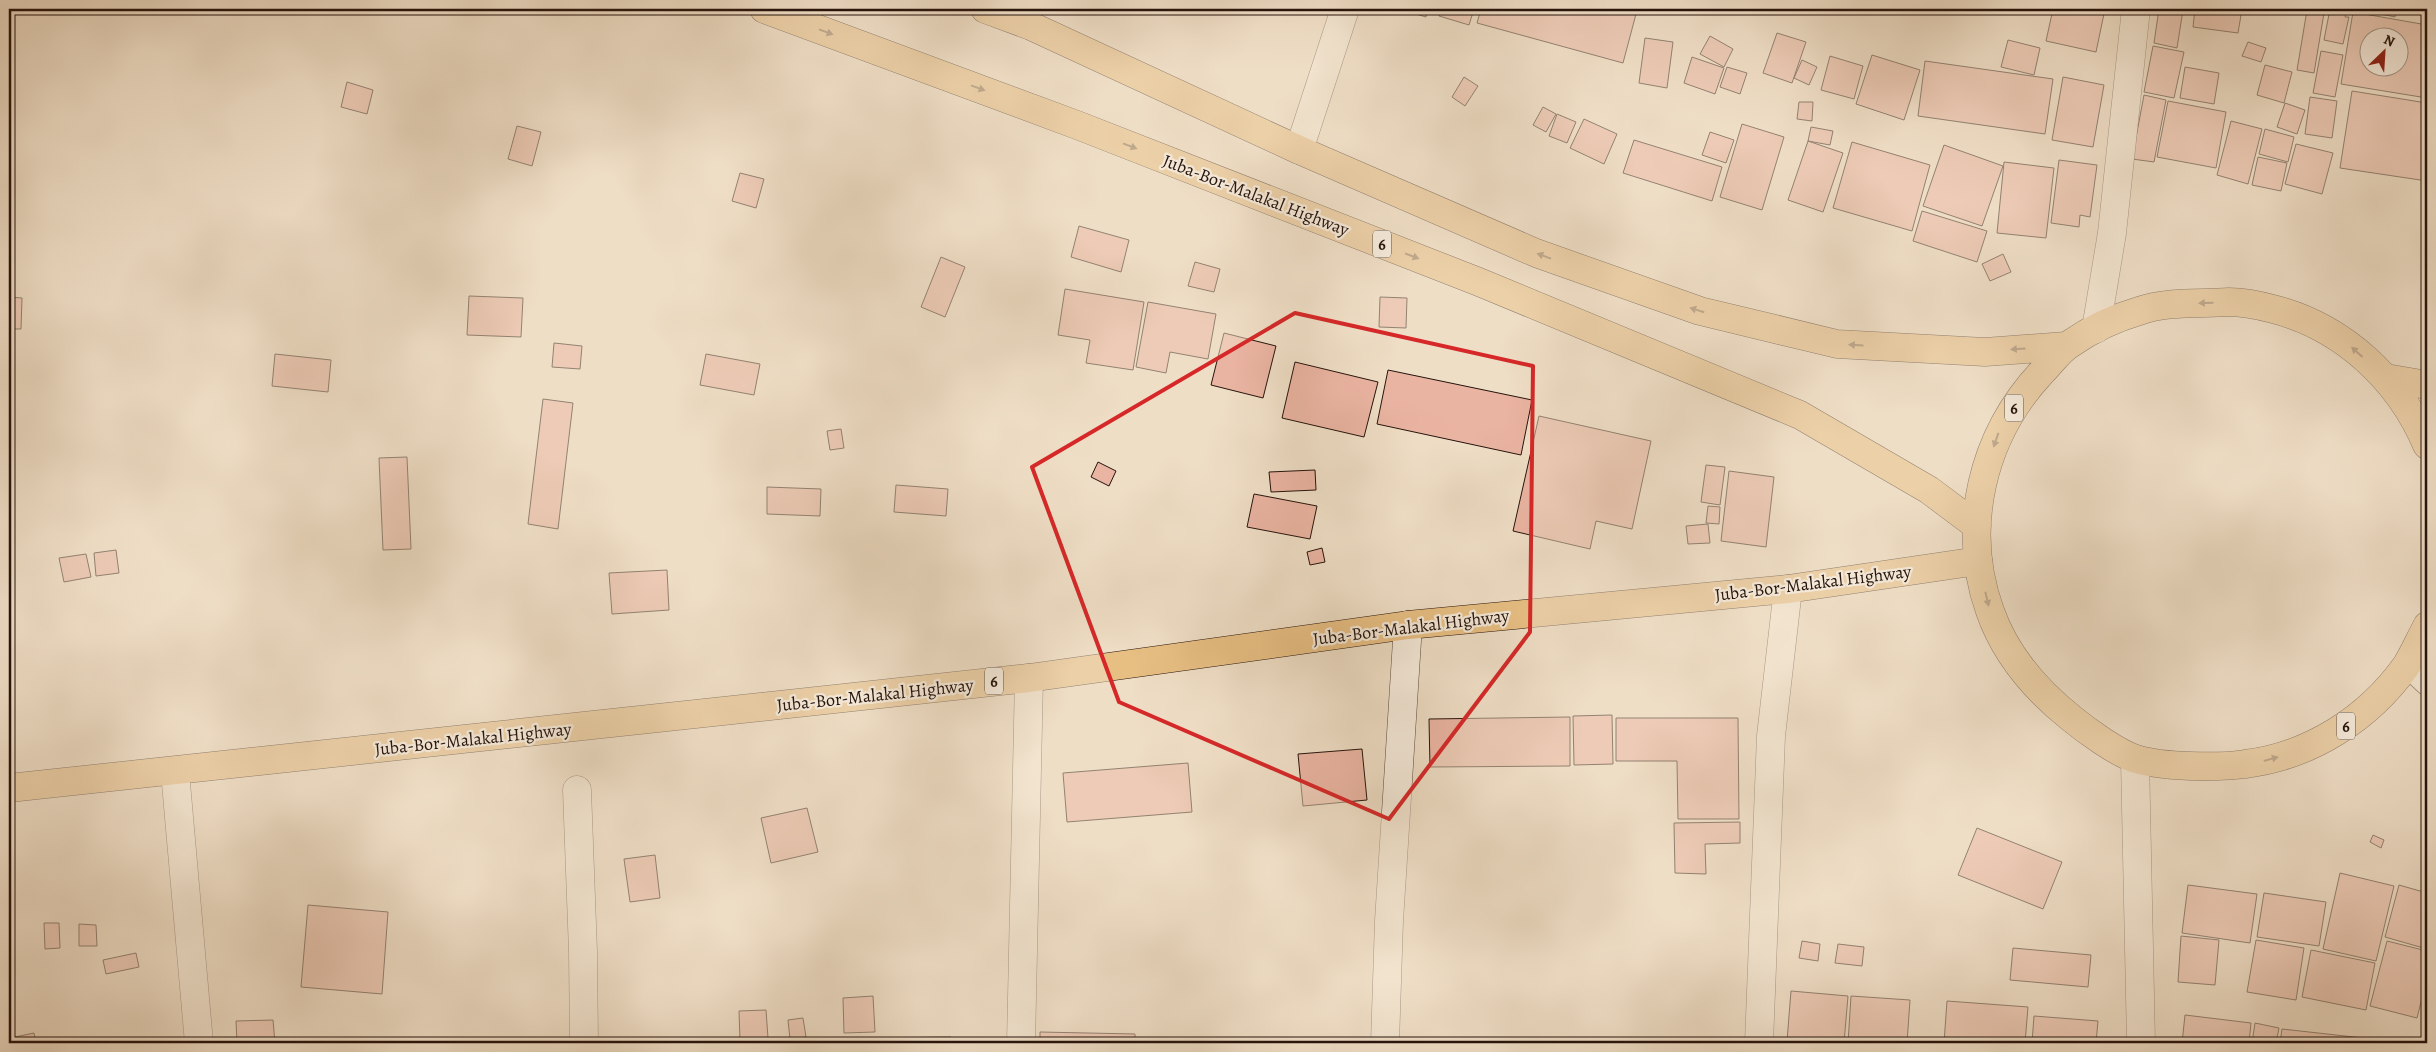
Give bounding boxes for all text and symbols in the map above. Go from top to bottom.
one-way arrow [819,28,834,36]
north arrow [2358,28,2408,78]
text: N [2381,30,2398,51]
one-way arrow [971,85,986,92]
one-way arrow [1123,143,1138,150]
street label: Juba-Bor-Malakal Highway [1159,148,1353,242]
road number: 6 [1373,230,1391,258]
one-way arrow [1405,252,1420,260]
one-way arrow [1536,252,1551,260]
one-way arrow [2198,300,2214,308]
one-way arrow [1690,305,1705,313]
one-way arrow [1847,340,1863,348]
one-way arrow [2010,346,2026,354]
one-way arrow [2350,346,2363,357]
road number: 6 [2005,394,2023,422]
one-way arrow [1992,433,2000,448]
street label: Juba-Bor-Malakal Highway [1713,559,1914,607]
one-way arrow [1983,591,1991,606]
street label: Juba-Bor-Malakal Highway [1311,603,1512,651]
road number: 6 [985,668,1003,694]
street label: Juba-Bor-Malakal Highway [775,673,976,717]
road number: 6 [2337,712,2355,739]
street label: Juba-Bor-Malakal Highway [373,717,574,761]
one-way arrow [2263,755,2278,763]

